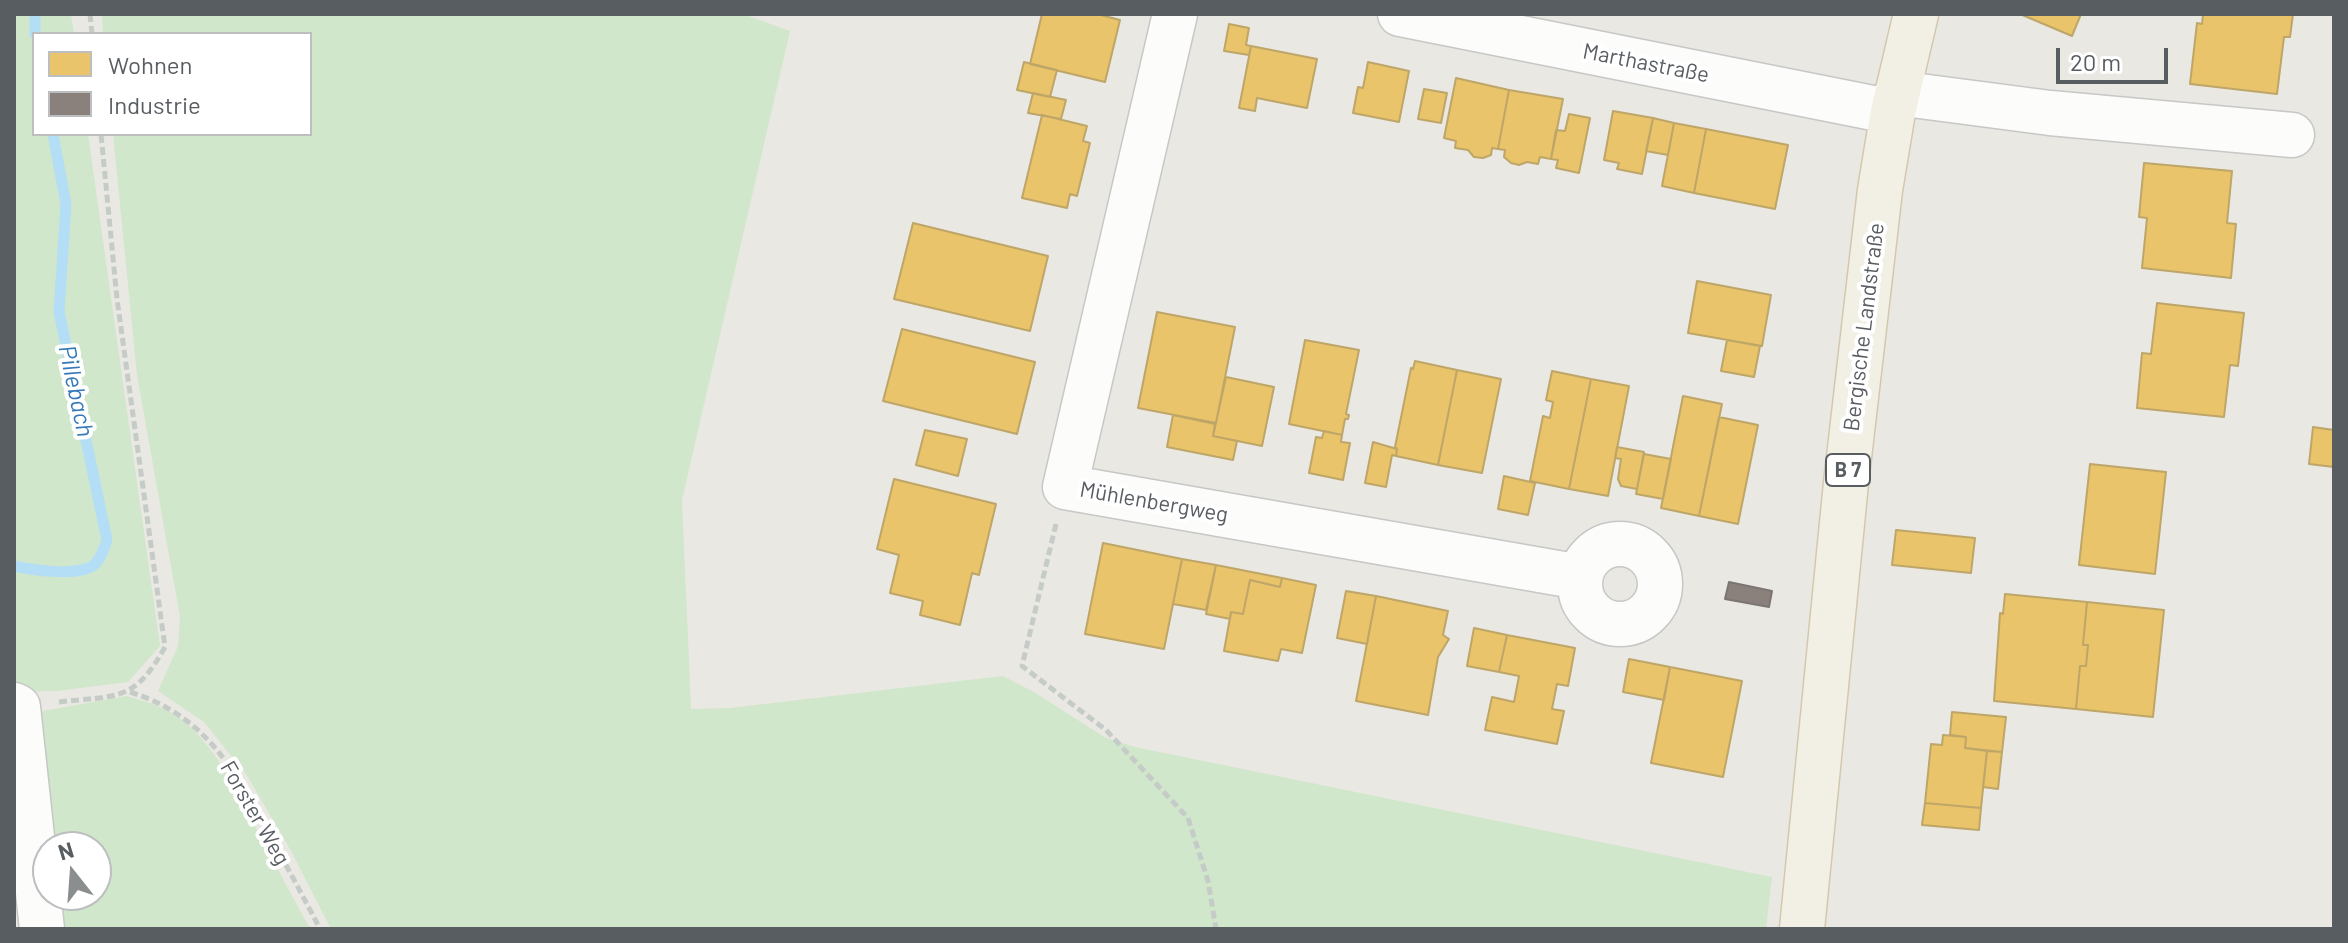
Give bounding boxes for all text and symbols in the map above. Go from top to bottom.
legend [32,32,312,136]
scale bar [2060,32,2172,82]
street label: Marthastraße [1581,38,1711,88]
text: 20 m [2070,47,2121,76]
text: Wohnen [108,50,192,79]
text: Industrie [108,90,201,119]
street label: Bergische Landstraße [1838,221,1890,433]
water label: Pillebach [52,343,100,439]
road number: B 7 [1826,454,1870,486]
street label: Mühlenbergweg [1078,476,1230,528]
street label: Forster Weg [215,756,295,870]
north arrow [32,831,112,911]
text: N [55,835,76,865]

